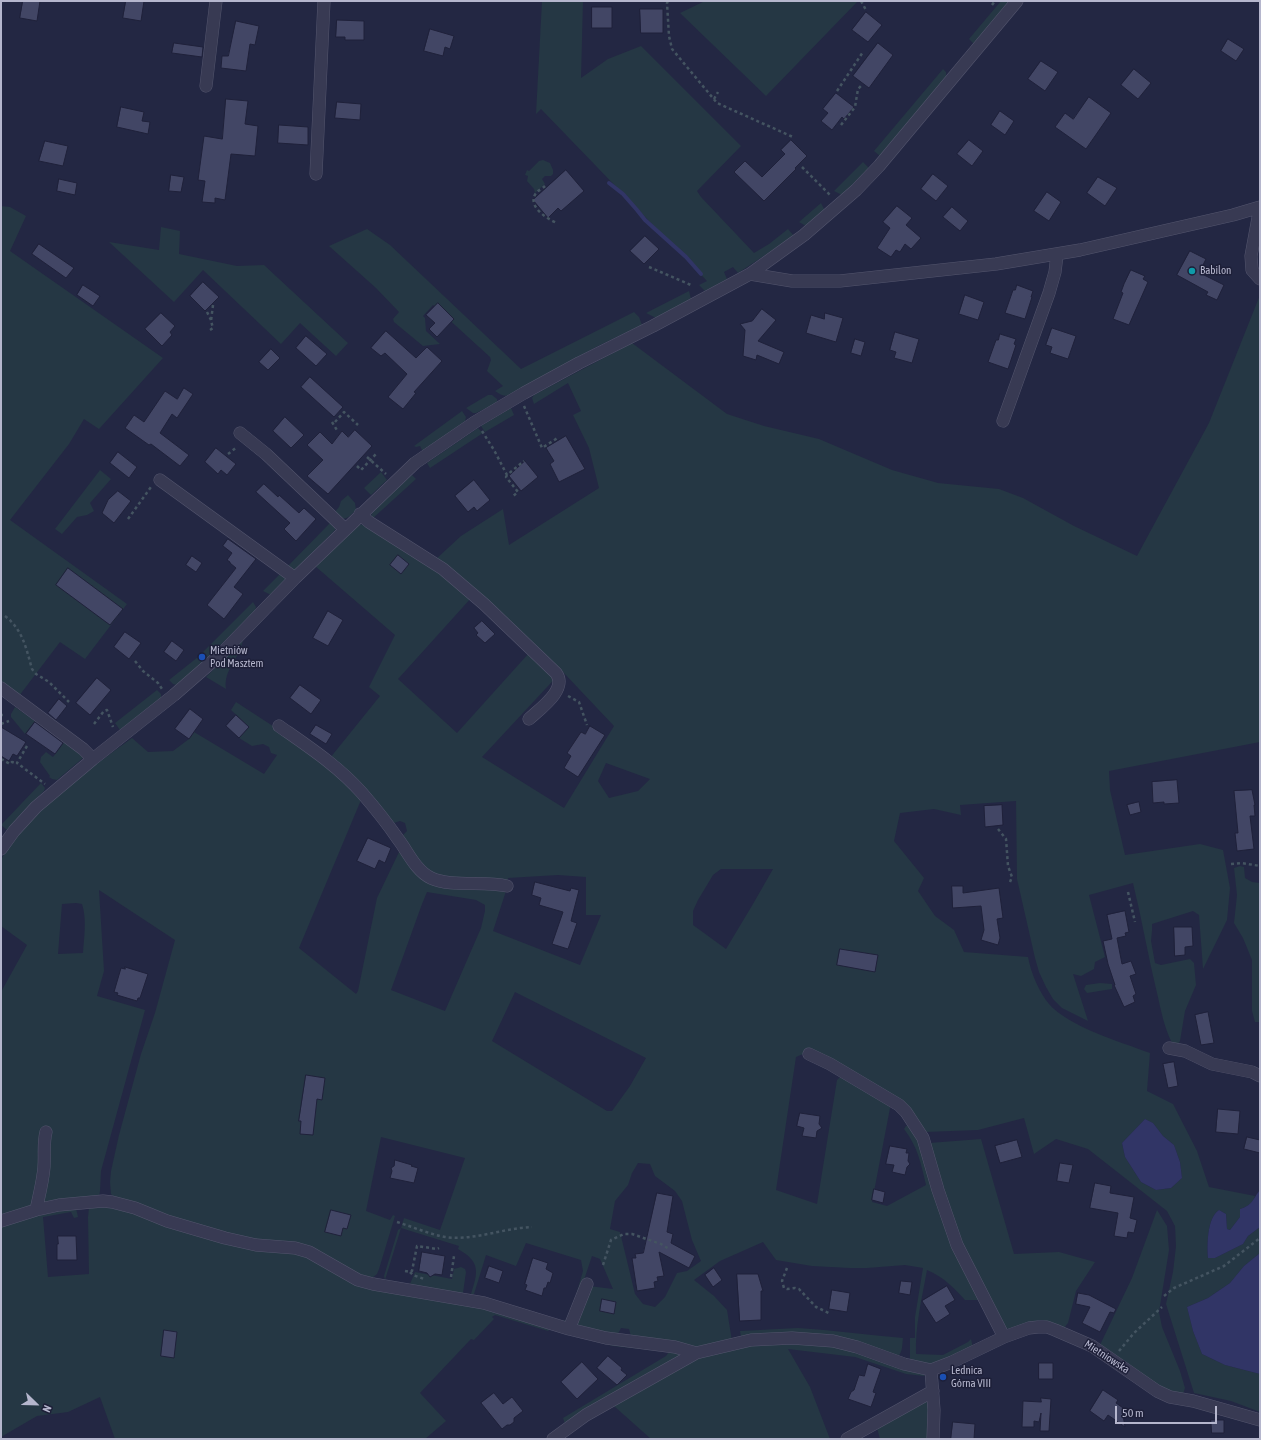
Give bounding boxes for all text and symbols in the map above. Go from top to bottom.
place label: Babilon [1200,264,1231,278]
marker: Babilon [1187,266,1197,276]
place label: Mietniów Pod Masztem [210,644,263,670]
marker: Mietniów Pod Masztem [197,652,207,662]
street label: Mietniowska [1082,1337,1132,1377]
place label: Lednica Górna VIII [951,1364,991,1390]
marker: Lednica Górna VIII [938,1372,948,1382]
north arrow [16,1384,56,1424]
scale bar [1117,1398,1219,1424]
text: N [40,1403,54,1414]
text: 50 m [1122,1406,1144,1420]

